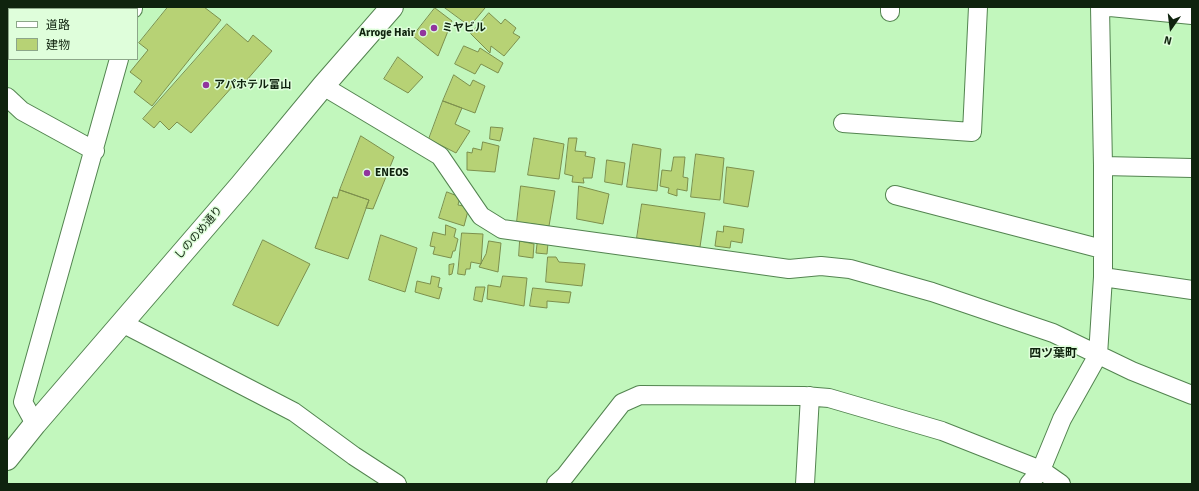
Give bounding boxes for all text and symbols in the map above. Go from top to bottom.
legend [8,8,138,60]
north arrow [1151,8,1191,48]
text: 道路 [46,18,70,33]
place label: ミヤビル [442,21,486,35]
marker: ミヤビル [429,23,439,33]
place label: Arroge Hair [359,26,415,40]
marker: Arroge Hair [418,28,428,38]
text: N [1163,33,1173,47]
text: 建物 [46,38,70,53]
place label: アパホテル富山 [214,78,291,92]
marker: アパホテル富山 [201,80,211,90]
place label: ENEOS [375,166,409,180]
marker: ENEOS [362,168,372,178]
street label: しののめ通り [172,204,226,262]
district label: 四ツ葉町 [1029,347,1077,361]

